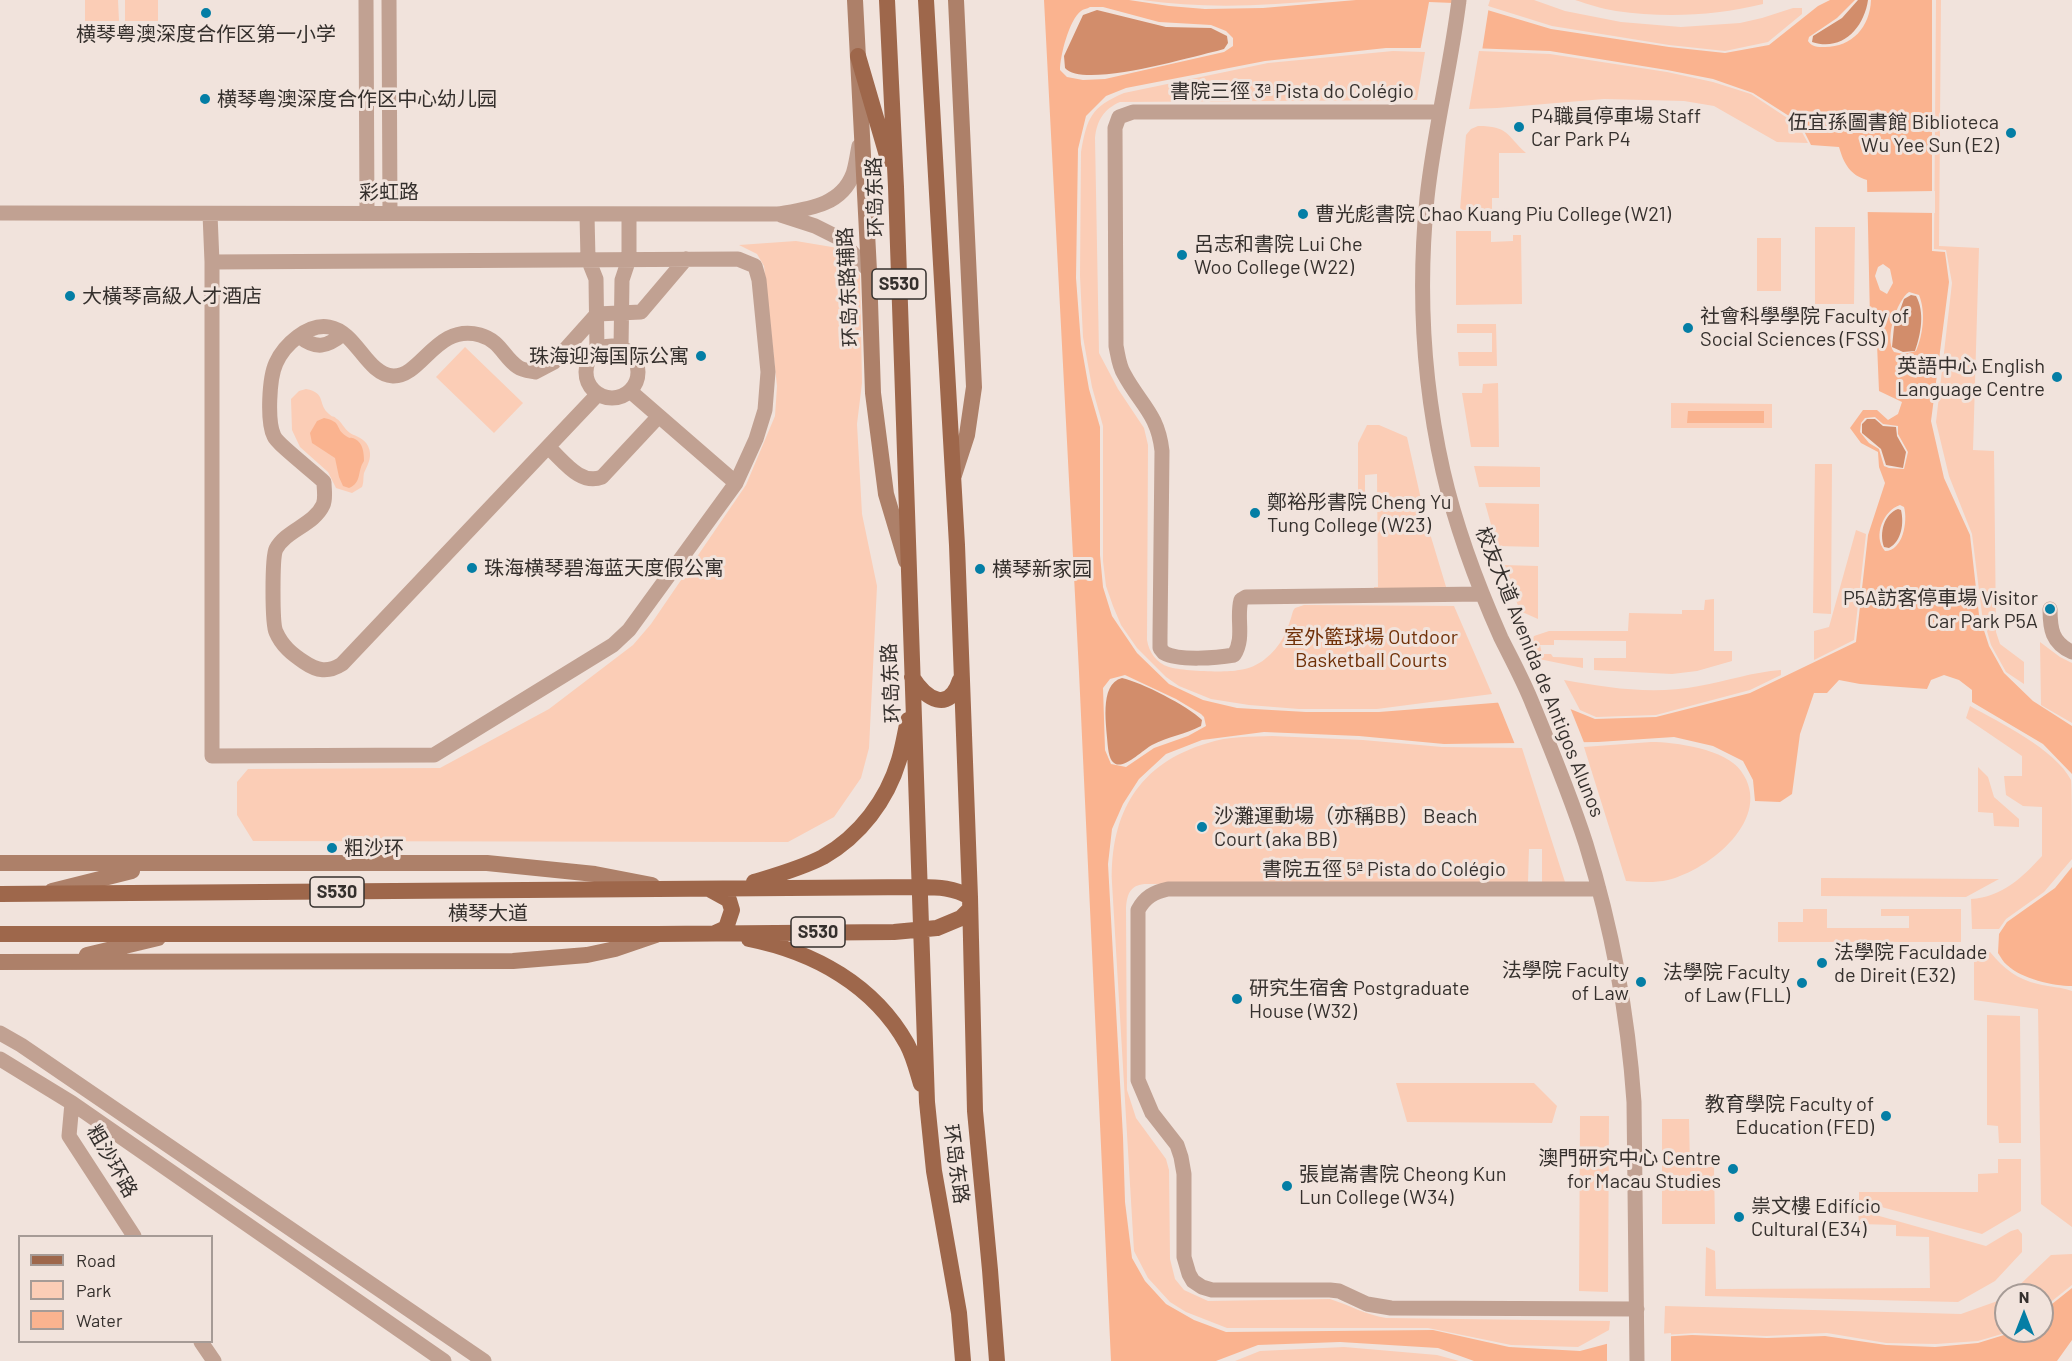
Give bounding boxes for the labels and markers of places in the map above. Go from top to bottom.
marker: 横琴粤澳深度合作区第一小学 [199,6,213,20]
place label: 横琴粤澳深度合作区第一小学 [76,22,336,46]
place label: 横琴粤澳深度合作区中心幼儿园 [217,87,497,111]
marker: 横琴粤澳深度合作区中心幼儿园 [198,92,212,106]
place label: P4職員停車場 Staff Car Park P4 [1531,104,1701,151]
place label: 伍宜孫圖書館 Biblioteca Wu Yee Sun (E2) [1788,110,1999,157]
marker: P4職員停車場 Staff Car Park P4 [1512,120,1526,134]
marker: 伍宜孫圖書館 Biblioteca Wu Yee Sun (E2) [2004,126,2018,140]
place label: 曹光彪書院 Chao Kuang Piu College (W21) [1315,202,1671,226]
marker: 曹光彪書院 Chao Kuang Piu College (W21) [1296,207,1310,221]
place label: 呂志和書院 Lui Che Woo College (W22) [1194,232,1363,279]
marker: 呂志和書院 Lui Che Woo College (W22) [1175,248,1189,262]
place label: 大橫琴高級人才酒店 [82,284,262,308]
marker: 大橫琴高級人才酒店 [63,289,77,303]
place label: 社會科學學院 Faculty of Social Sciences (FSS) [1700,304,1909,351]
marker: 社會科學學院 Faculty of Social Sciences (FSS) [1681,321,1695,335]
place label: 珠海迎海国际公寓 [529,344,689,368]
marker: 珠海迎海国际公寓 [694,349,708,363]
place label: 英語中心 English Language Centre [1897,354,2045,401]
marker: 英語中心 English Language Centre [2050,370,2064,384]
place label: 鄭裕彤書院 Cheng Yu Tung College (W23) [1267,490,1451,537]
marker: 鄭裕彤書院 Cheng Yu Tung College (W23) [1248,506,1262,520]
place label: 珠海横琴碧海蓝天度假公寓 [484,556,724,580]
place label: 横琴新家园 [992,557,1092,581]
marker: 珠海横琴碧海蓝天度假公寓 [465,561,479,575]
marker: 横琴新家园 [973,562,987,576]
place label: P5A訪客停車場 Visitor Car Park P5A [1843,586,2038,633]
marker: P5A訪客停車場 Visitor Car Park P5A [2043,602,2057,616]
place label: 沙灘運動場（亦稱BB） Beach Court (aka BB) [1214,804,1478,851]
marker: 沙灘運動場（亦稱BB） Beach Court (aka BB) [1195,820,1209,834]
place label: 粗沙环 [344,836,404,860]
marker: 粗沙环 [325,841,339,855]
place label: 法學院 Faculdade de Direit (E32) [1834,940,1987,987]
marker: 法學院 Faculdade de Direit (E32) [1815,956,1829,970]
place label: 法學院 Faculty of Law [1502,958,1629,1005]
place label: 法學院 Faculty of Law (FLL) [1663,960,1790,1007]
marker: 法學院 Faculty of Law [1634,975,1648,989]
place label: 研究生宿舍 Postgraduate House (W32) [1249,976,1470,1023]
marker: 法學院 Faculty of Law (FLL) [1795,976,1809,990]
marker: 研究生宿舍 Postgraduate House (W32) [1230,992,1244,1006]
place label: 教育學院 Faculty of Education (FED) [1705,1092,1874,1139]
marker: 教育學院 Faculty of Education (FED) [1879,1109,1893,1123]
place label: 澳門研究中心 Centre for Macau Studies [1538,1146,1721,1193]
place label: 張崑崙書院 Cheong Kun Lun College (W34) [1299,1162,1507,1209]
marker: 澳門研究中心 Centre for Macau Studies [1726,1162,1740,1176]
marker: 張崑崙書院 Cheong Kun Lun College (W34) [1280,1179,1294,1193]
place label: 祟文樓 Edifício Cultural (E34) [1751,1194,1881,1241]
marker: 祟文樓 Edifício Cultural (E34) [1732,1210,1746,1224]

